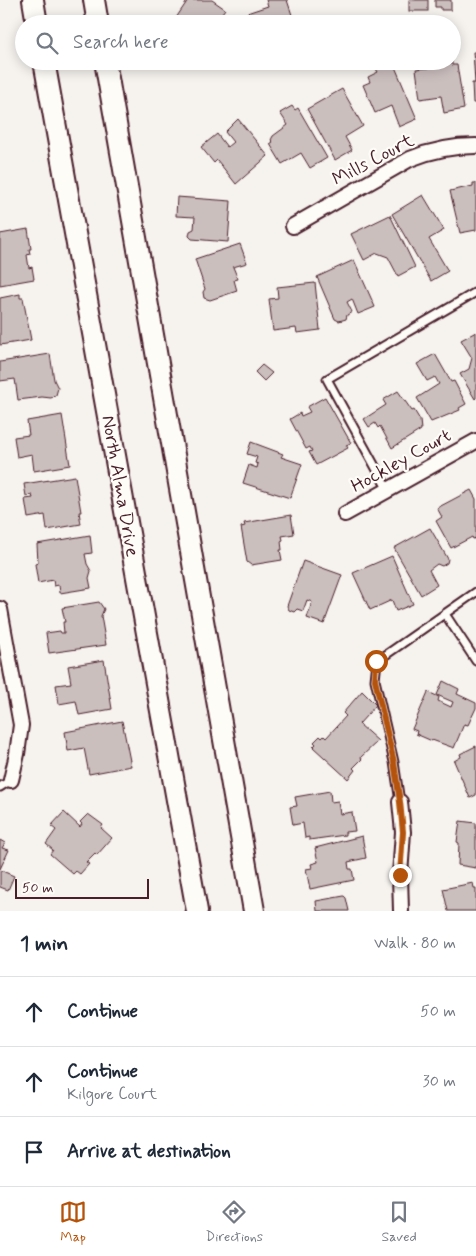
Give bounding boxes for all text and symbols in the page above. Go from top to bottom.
search box [15,15,461,70]
icon: search [33,29,61,57]
text: Search here [73,30,169,55]
street label: Mills Court [328,128,418,192]
street label: North Alma Drive [95,413,145,559]
street label: Hockley Court [346,423,456,499]
route start [365,650,388,673]
route end [389,864,412,887]
scale bar [15,876,149,899]
text: 50 m [22,879,53,897]
text: 1 min [20,930,68,958]
text: Walk · 80 m [374,933,456,954]
icon: ahead [20,998,48,1026]
text: Continue [67,999,138,1024]
text: 50 m [420,1001,456,1022]
text: Continue [67,1059,138,1084]
icon: ahead [20,1068,48,1096]
text: 30 m [423,1071,456,1092]
text: Kilgore Court [67,1084,157,1105]
icon: arrive [20,1138,48,1166]
text: Arrive at destination [67,1139,231,1164]
tab: Map [59,1198,87,1246]
tab: Directions [206,1198,263,1246]
tab: Saved [381,1198,417,1246]

